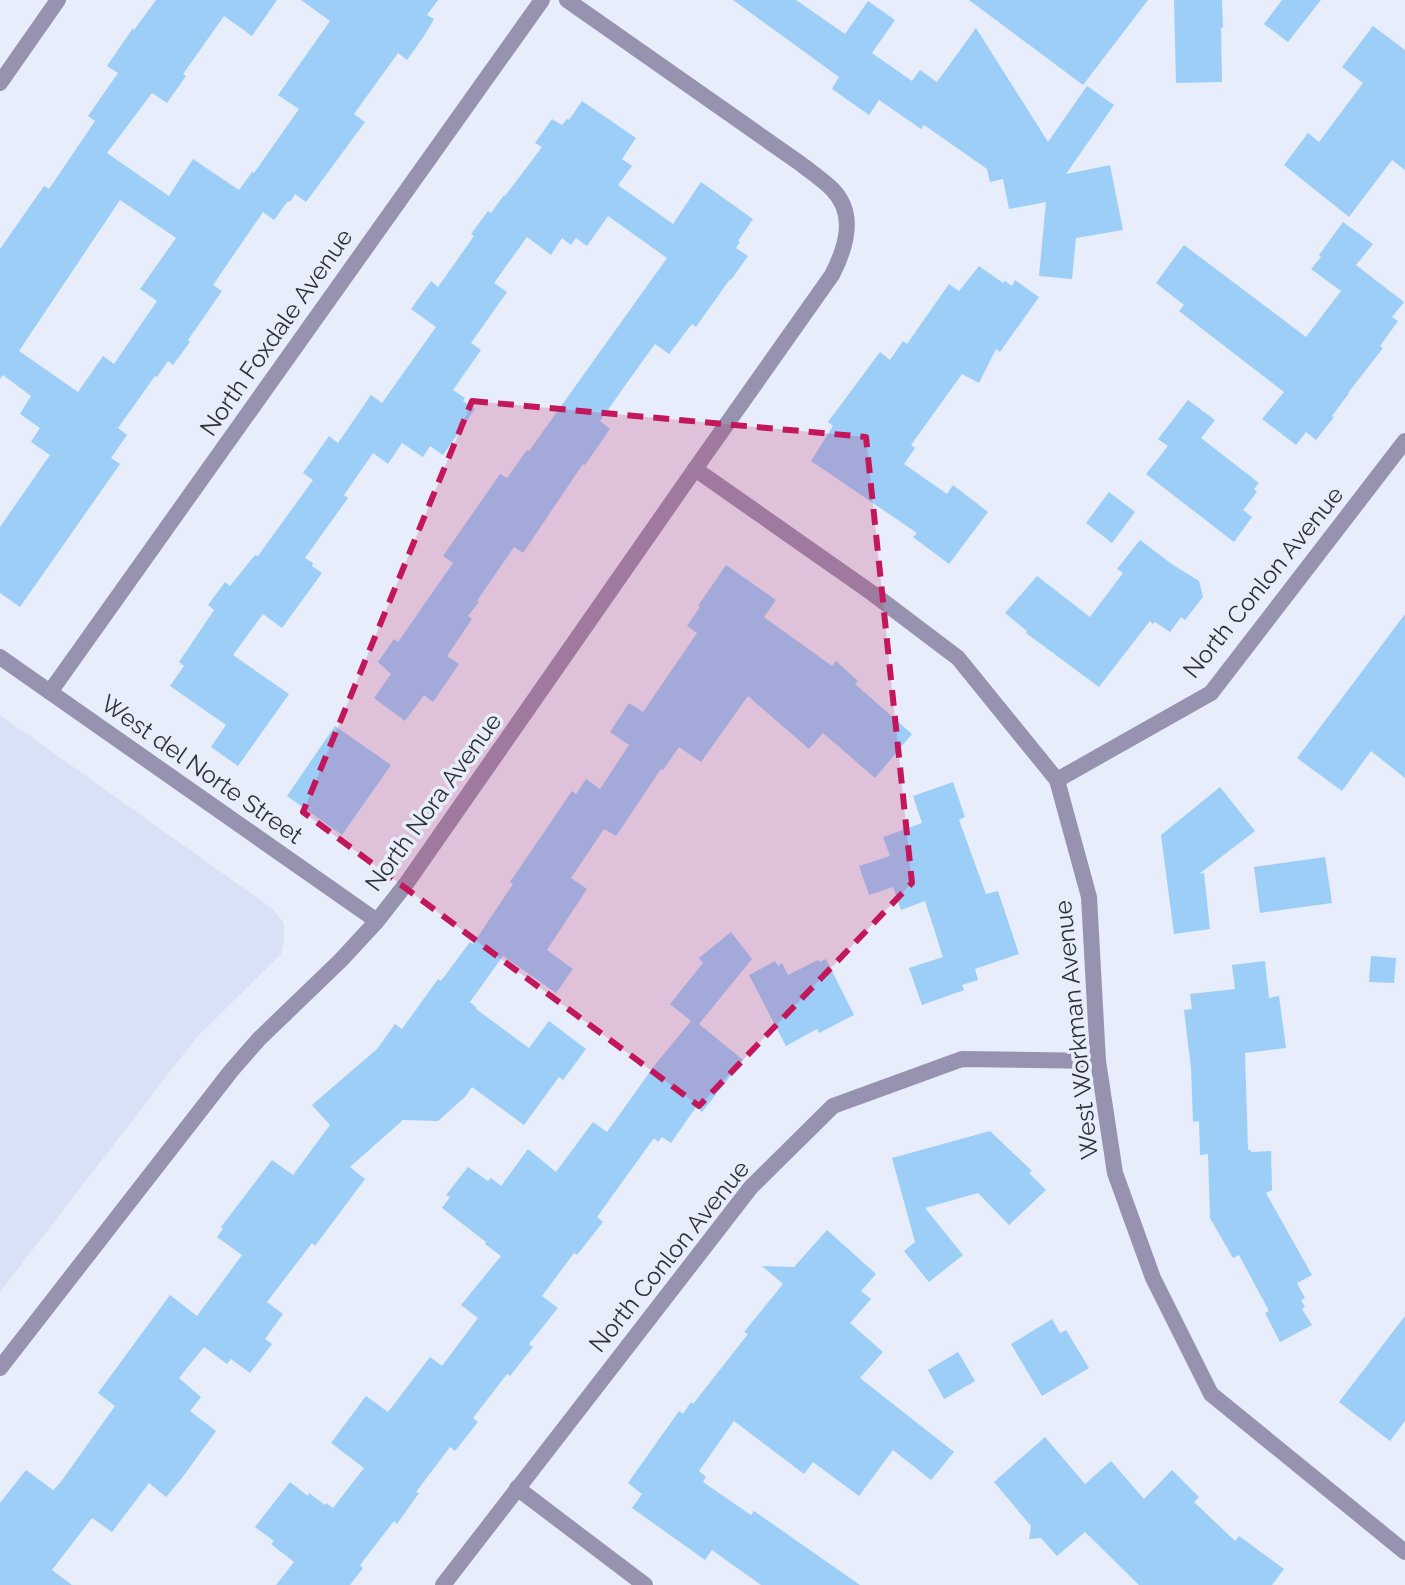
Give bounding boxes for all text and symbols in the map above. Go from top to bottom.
street label: North Foxdale Avenue [194,223,358,441]
street label: North Conlon Avenue [1177,480,1349,684]
street label: West del Norte Street [95,688,309,850]
street label: North Nora Avenue [359,707,507,897]
street label: West Workman Avenue [1048,899,1104,1161]
street label: North Conlon Avenue [583,1154,755,1358]

